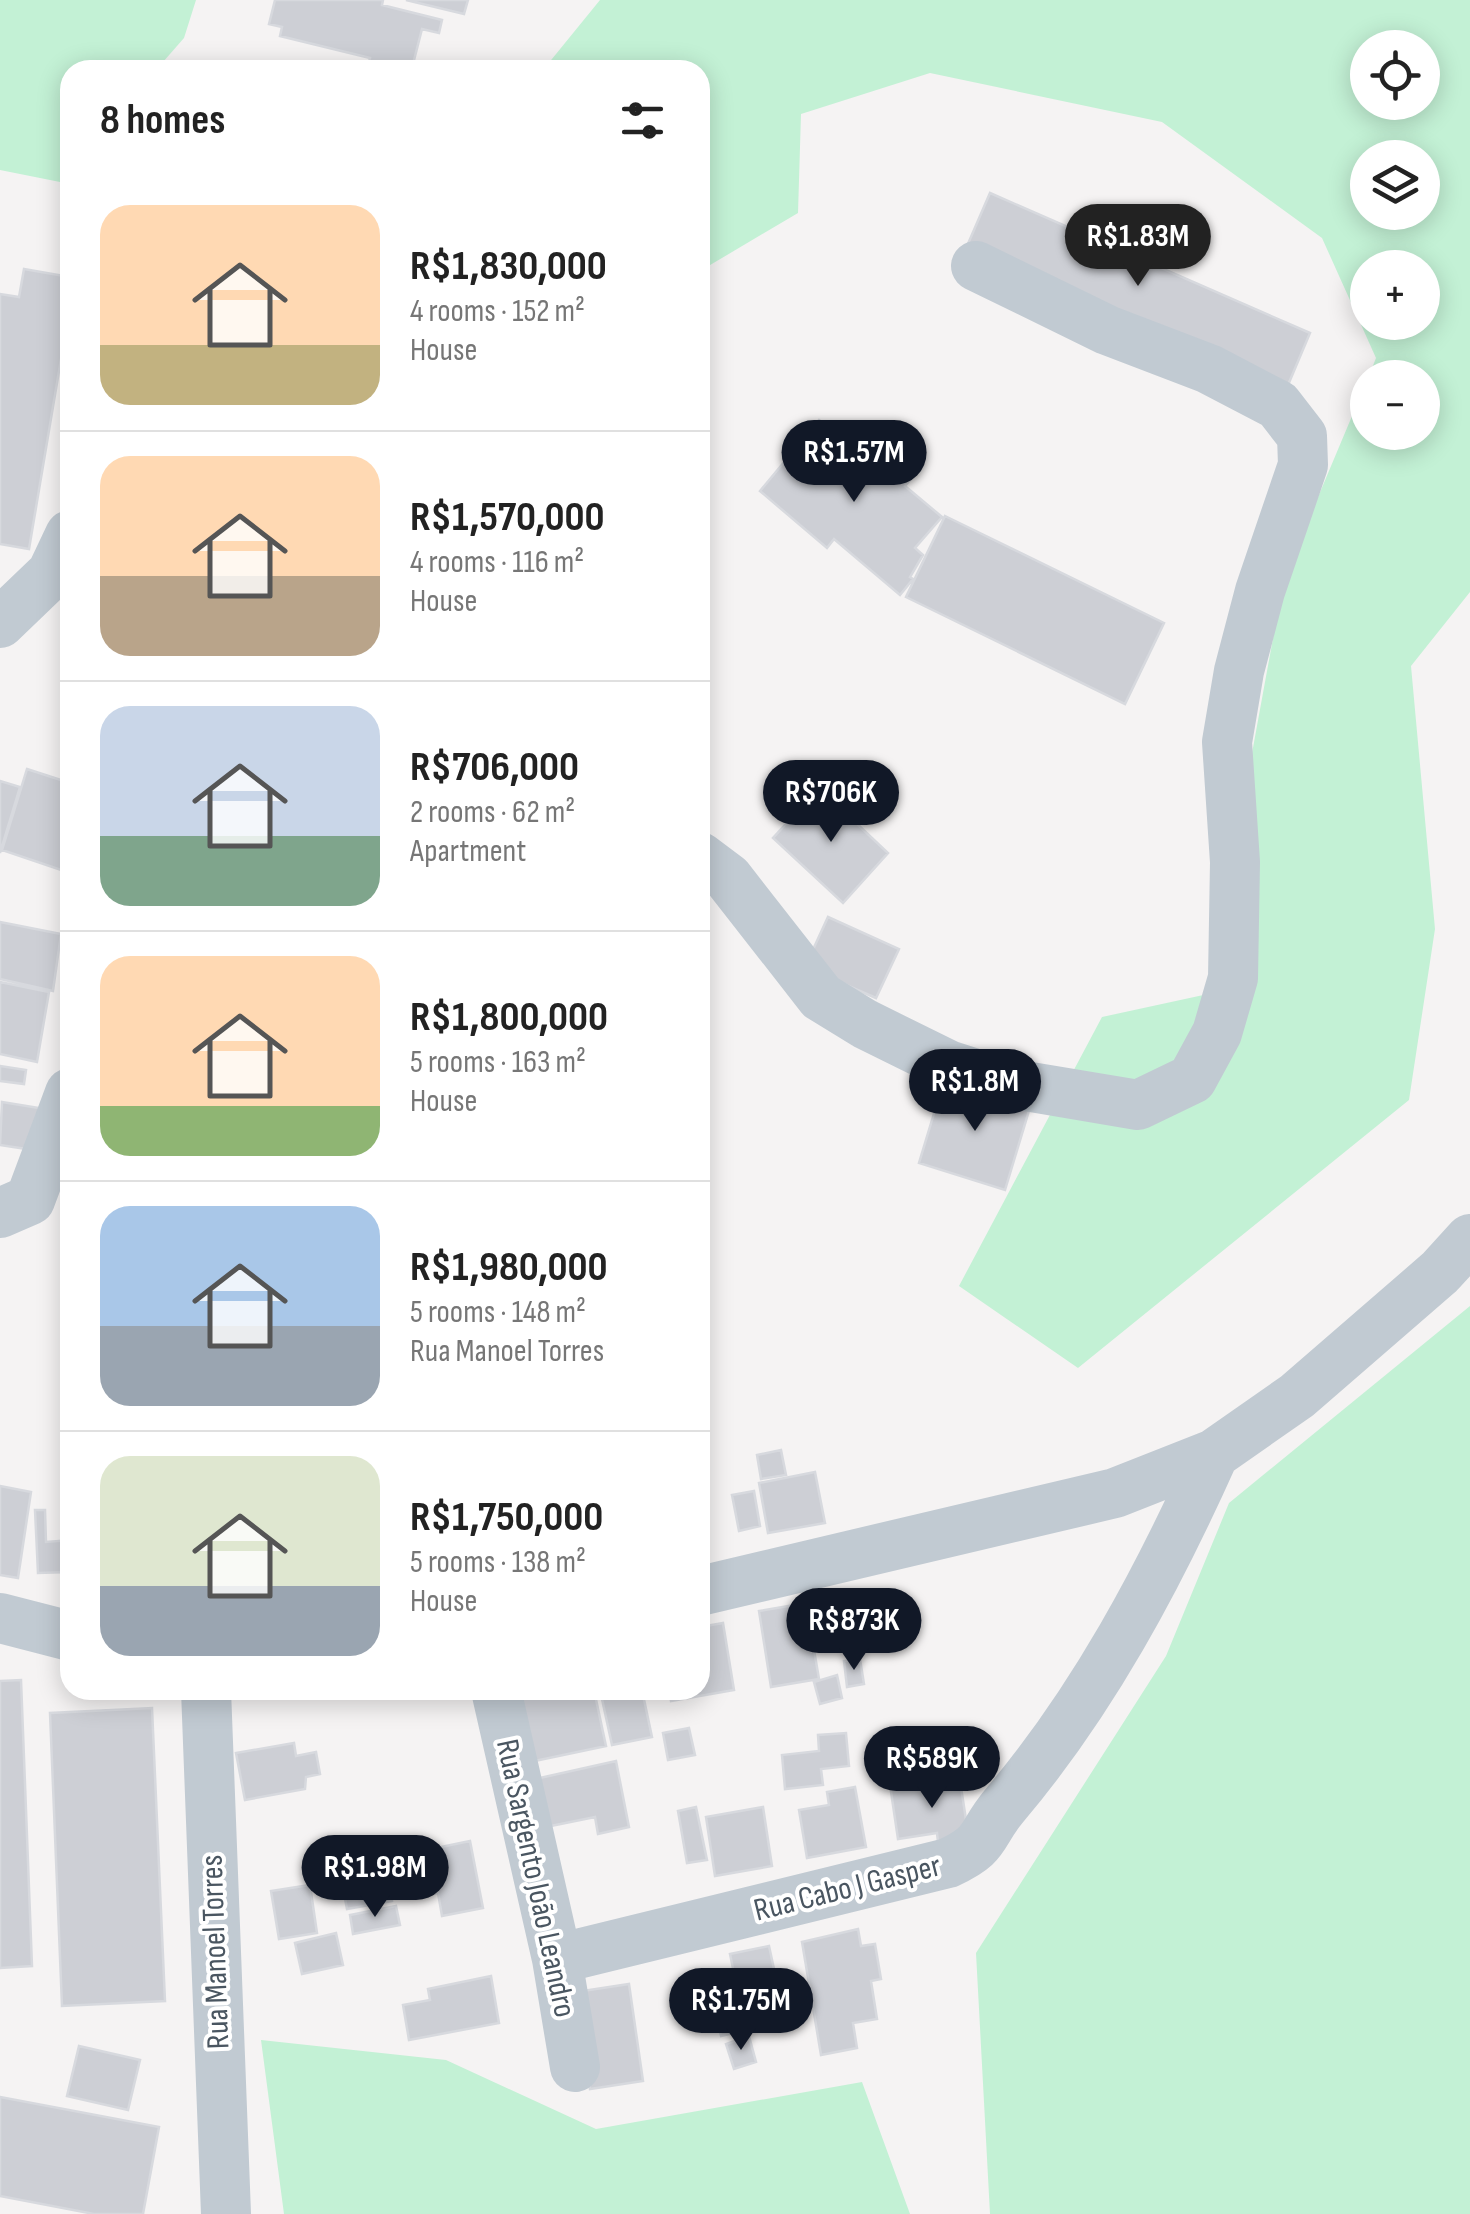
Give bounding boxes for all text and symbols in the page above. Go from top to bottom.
map controls [1350,30,1440,450]
button: locate [1350,30,1440,120]
icon: filters [615,93,670,148]
text: 8 homes [100,95,225,146]
button: layers [1350,140,1440,230]
pin: R$1.83M [1046,204,1230,289]
text: R$1.83M [1087,217,1189,256]
text: R$1,830,000 [410,241,607,292]
icon: home [180,245,300,365]
button: + [1350,250,1440,340]
text: 4 rooms · 152 m² [410,292,585,331]
text: House [410,331,477,370]
button: − [1350,360,1440,450]
pin: R$1.57M [762,420,946,505]
text: R$1.57M [804,433,904,472]
text: R$1,570,000 [410,492,605,543]
icon: home [180,496,300,616]
text: 4 rooms · 116 m² [410,543,584,582]
text: House [410,582,477,621]
text: R$706,000 [410,742,579,793]
icon: home [180,746,300,866]
pin: R$706K [750,760,912,845]
text: R$706K [785,773,877,812]
text: 2 rooms · 62 m² [410,793,575,832]
text: Apartment [410,832,526,871]
text: R$1,800,000 [410,992,608,1043]
icon: home [180,996,300,1116]
text: 5 rooms · 163 m² [410,1043,586,1082]
pin: R$1.8M [894,1049,1056,1134]
text: R$1.8M [931,1062,1019,1101]
text: House [410,1082,477,1121]
text: R$1,980,000 [410,1242,607,1293]
icon: home [180,1246,300,1366]
text: 5 rooms · 148 m² [410,1293,586,1332]
text: Rua Manoel Torres [410,1332,604,1371]
text: R$1,750,000 [410,1492,603,1543]
icon: home [180,1496,300,1616]
text: 5 rooms · 138 m² [410,1543,586,1582]
text: House [410,1582,477,1621]
pin: R$873K [773,1588,935,1673]
text: R$873K [808,1601,900,1640]
pin: R$589K [851,1726,1013,1811]
street label: Rua Sargento João Leandro [487,1736,584,2021]
text: R$589K [886,1739,978,1778]
pin: R$1.98M [283,1835,467,1920]
street label: Rua Cabo J Gasper [750,1846,945,1930]
text: R$1.98M [324,1848,426,1887]
street label: Rua Manoel Torres [193,1854,238,2050]
pin: R$1.75M [649,1968,833,2053]
text: R$1.75M [691,1981,791,2020]

